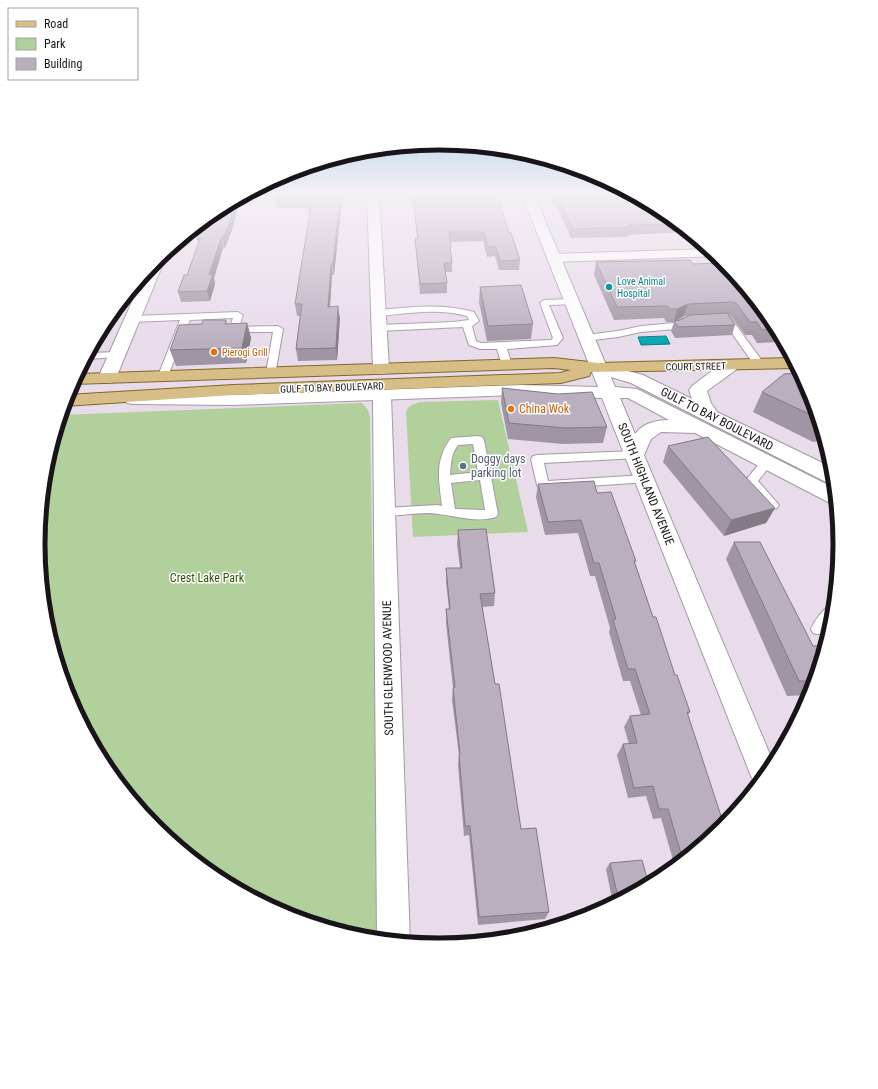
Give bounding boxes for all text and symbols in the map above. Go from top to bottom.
legend [8,8,138,80]
text: Road [44,17,68,31]
text: Park [44,37,66,51]
text: Building [44,57,82,71]
place label: Love Animal Hospital [617,276,665,299]
marker: Love Animal Hospital [604,282,614,292]
marker: Pierogi Grill [209,347,219,357]
place label: Pierogi Grill [222,347,268,358]
street label: COURT STREET [666,360,726,373]
street label: GULF TO BAY BOULEVARD [280,380,384,395]
street label: GULF TO BAY BOULEVARD [658,385,776,454]
place label: China Wok [519,402,570,416]
marker: China Wok [506,404,516,414]
street label: SOUTH HIGHLAND AVENUE [615,421,677,547]
place label: Doggy days parking lot [471,452,526,480]
marker: Doggy days parking lot [458,461,468,471]
park label: Crest Lake Park [170,571,245,585]
street label: SOUTH GLENWOOD AVENUE [380,600,396,736]

